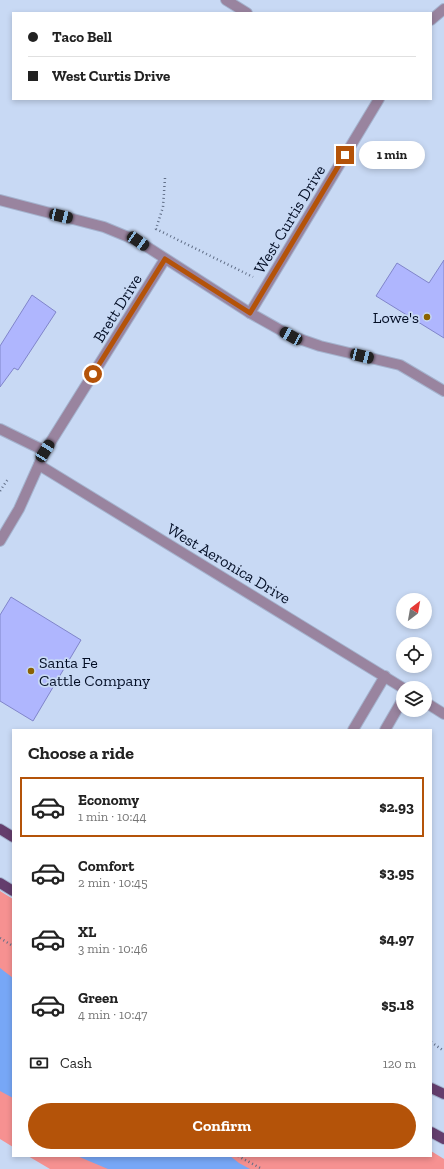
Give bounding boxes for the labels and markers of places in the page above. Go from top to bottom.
place label: Lowe's [373,308,419,327]
marker: Lowe's [422,312,432,322]
place label: Santa Fe Cattle Company [39,653,151,690]
marker: Santa Fe Cattle Company [26,666,36,676]

